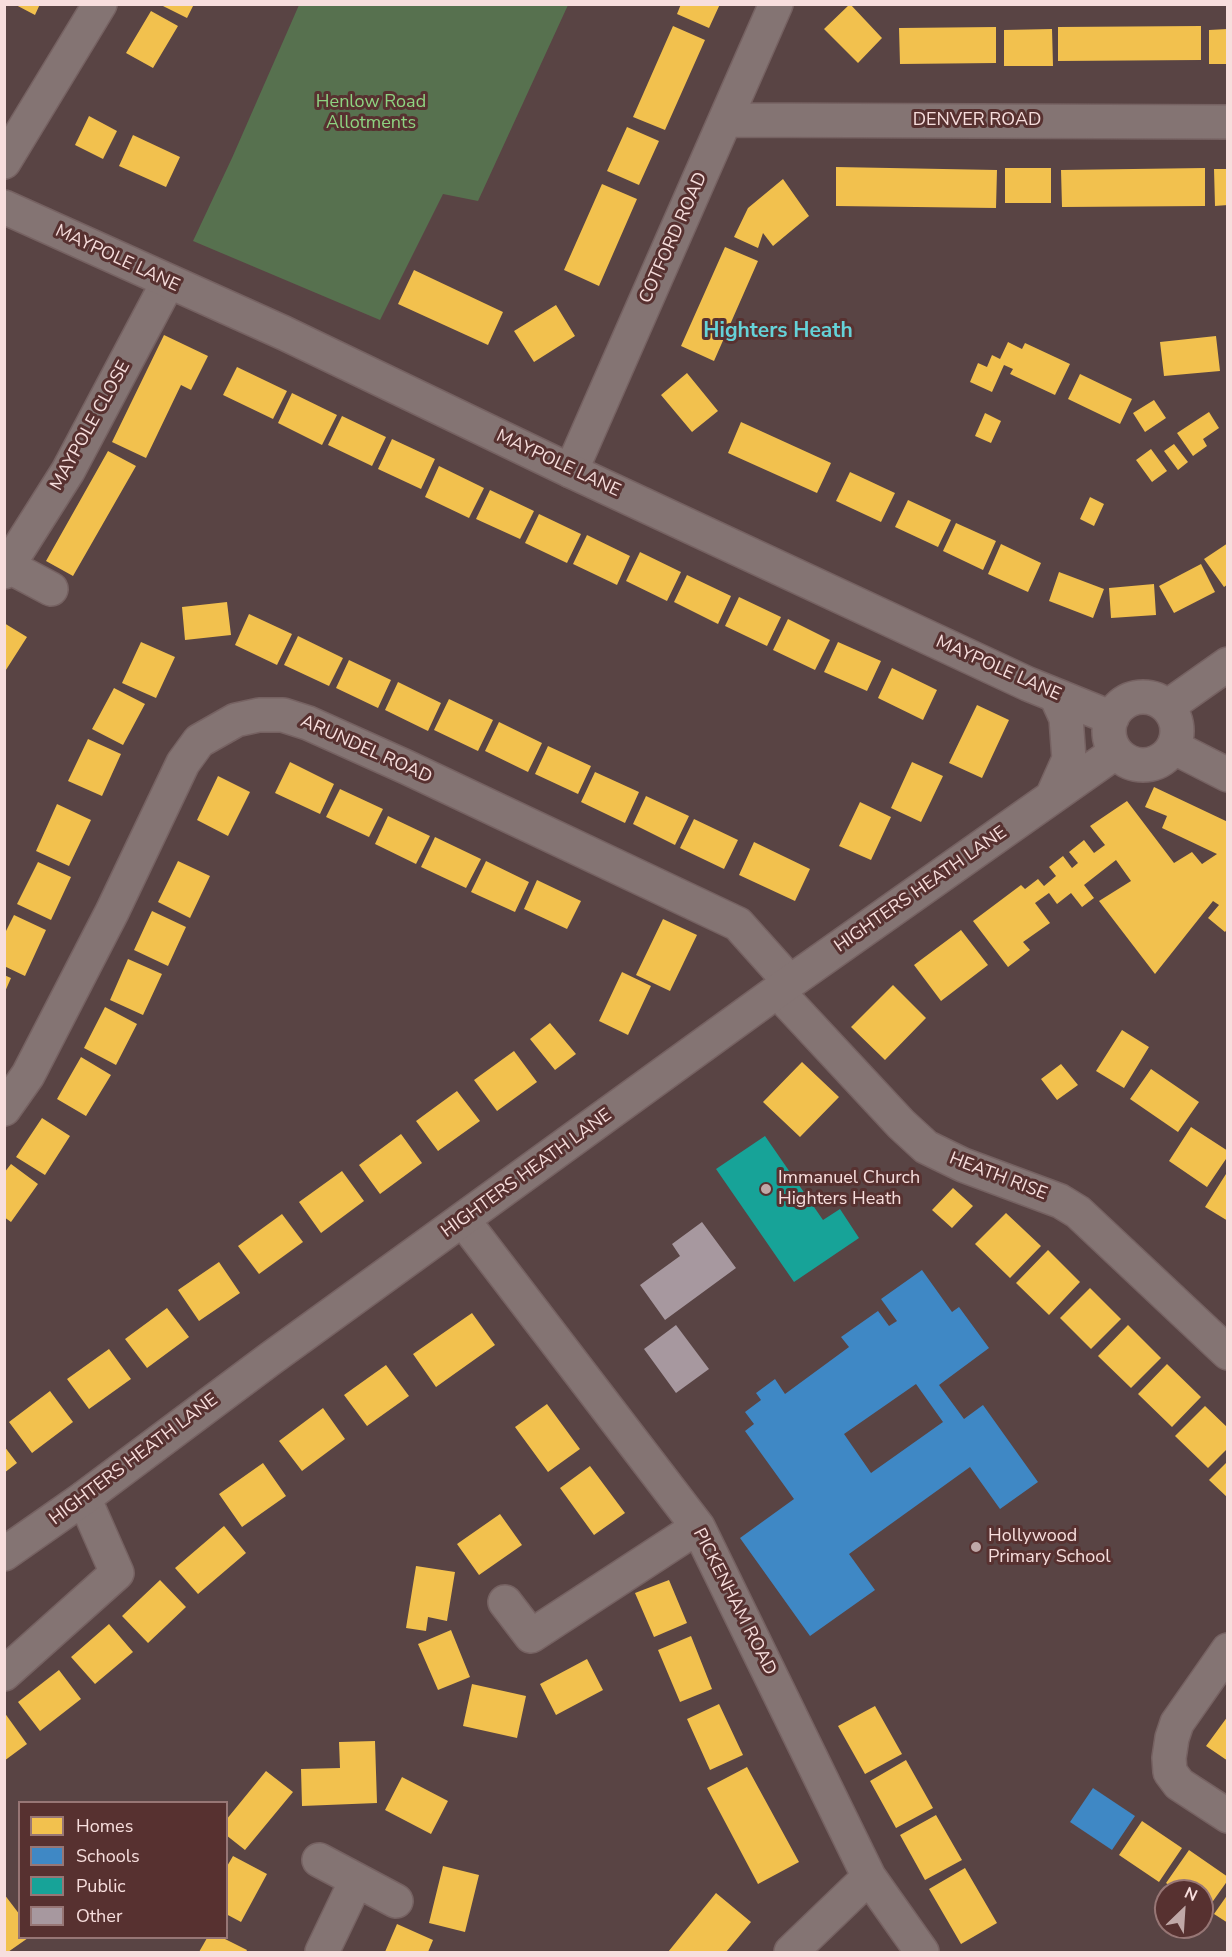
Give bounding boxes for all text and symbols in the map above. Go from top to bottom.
park label: Henlow Road Allotments [316,92,426,134]
street label: DENVER ROAD [913,110,1041,132]
street label: COTFORD ROAD [635,169,713,307]
street label: MAYPOLE LANE [51,221,183,297]
district label: Highters Heath [703,319,853,345]
street label: MAYPOLE CLOSE [46,357,136,495]
street label: MAYPOLE LANE [492,426,624,502]
street label: MAYPOLE LANE [932,632,1064,706]
street label: ARUNDEL ROAD [297,711,435,789]
street label: HIGHTERS HEATH LANE [831,822,1011,958]
street label: HIGHTERS HEATH LANE [438,1105,616,1243]
street label: HEATH RISE [946,1148,1050,1206]
place label: Immanuel Church Highters Heath [778,1168,920,1210]
marker: Immanuel Church Highters Heath [759,1182,773,1196]
street label: HIGHTERS HEATH LANE [46,1390,222,1530]
street label: PICKENHAM ROAD [688,1525,780,1679]
place label: Hollywood Primary School [988,1526,1111,1568]
marker: Hollywood Primary School [969,1540,983,1554]
legend [18,1801,228,1939]
text: Homes [76,1814,133,1838]
text: Schools [76,1844,140,1868]
text: Public [76,1874,126,1898]
north arrow [1154,1879,1214,1939]
text: N [1181,1882,1201,1907]
text: Other [76,1904,122,1928]

